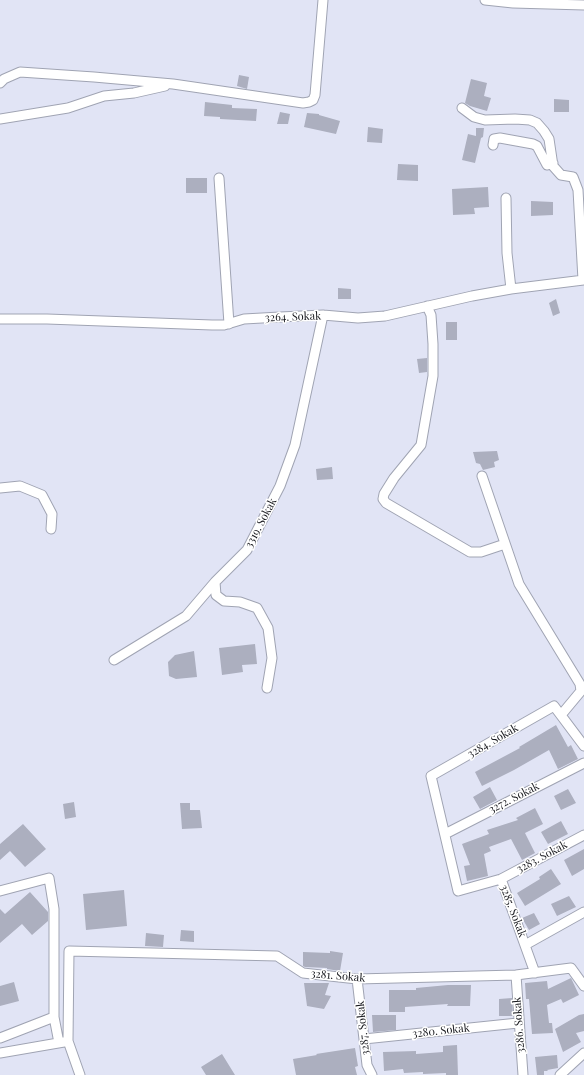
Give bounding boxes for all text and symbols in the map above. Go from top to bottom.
street label: 3264. Sokak [265,309,321,325]
street label: 3319. Sokak [242,496,280,550]
street label: 3284. Sokak [465,721,521,761]
street label: 3272. Sokak [487,780,541,816]
street label: 3283. Sokak [514,838,570,876]
street label: 3285. Sokak [497,883,529,939]
street label: 3281. Sokak [310,967,366,985]
street label: 3286. Sokak [510,996,528,1054]
street label: 3287. Sokak [354,1000,372,1056]
street label: 3280. Sokak [412,1021,470,1041]

